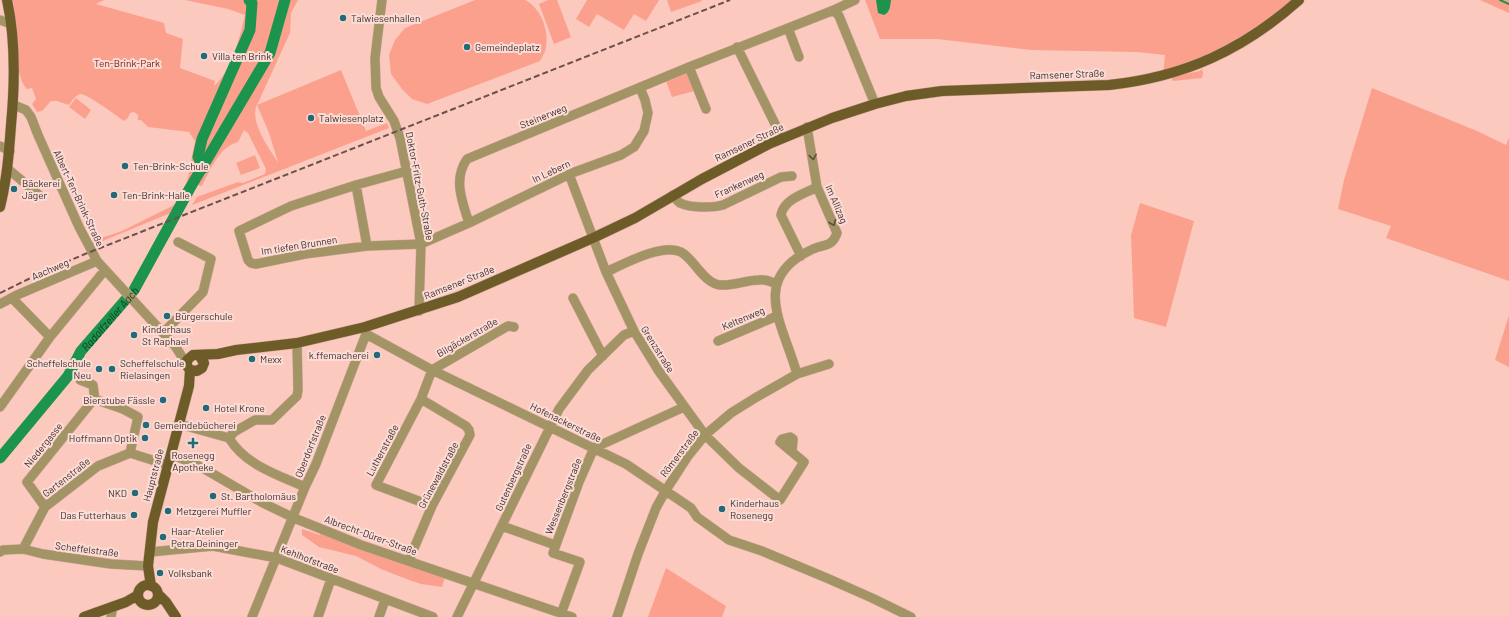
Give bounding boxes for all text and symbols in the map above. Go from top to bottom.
place label: Talwiesenhallen [351,12,420,24]
marker: Talwiesenhallen [338,13,348,23]
place label: Gemeindeplatz [475,41,540,53]
marker: Gemeindeplatz [462,42,472,52]
place label: Villa ten Brink [212,50,271,62]
marker: Villa ten Brink [199,51,209,61]
park label: Ten-Brink-Park [94,57,160,69]
street label: Ramsener Straße [1029,67,1105,81]
street label: Steinerweg [518,101,568,131]
place label: Talwiesenplatz [319,112,384,124]
marker: Talwiesenplatz [306,113,316,123]
street label: Ramsener Straße [713,120,785,164]
street label: Doktor-Fritz-Guth-Straße [404,131,436,241]
street label: Albert-Ten-Brink-Straße [51,148,107,248]
one-way arrow [808,154,816,160]
street label: In Lebern [530,157,572,185]
place label: Ten-Brink-Schule [133,160,209,172]
marker: Ten-Brink-Schule [120,161,130,171]
street label: Frankenweg [712,168,766,200]
place label: Bäckerei Jäger [22,177,60,201]
street label: Im Allizag [823,183,851,225]
marker: Bäckerei Jäger [9,184,19,194]
place label: Ten-Brink-Halle [122,189,190,201]
marker: Ten-Brink-Halle [109,190,119,200]
one-way arrow [828,219,836,226]
street label: Im tiefen Brunnen [260,233,338,257]
street label: Aachweg [30,256,70,282]
street label: Ramsener Straße [422,262,496,302]
water label: Radolfzeller Aach [78,283,141,353]
street label: Keltenweg [720,304,766,332]
place label: Bürgerschule [175,310,233,322]
marker: Bürgerschule [162,311,172,321]
street label: Bilgäckerstraße [434,315,500,359]
place label: Kinderhaus St Raphael [142,323,191,347]
street label: Grenzstraße [639,323,677,375]
marker: Kinderhaus St Raphael [129,330,139,340]
place label: k.ffemacherei [309,349,369,361]
marker: k.ffemacherei [372,350,382,360]
place label: Mexx [260,353,282,365]
marker: Mexx [247,354,257,364]
place label: Scheffelschule Neu [27,357,91,381]
place label: Scheffelschule Rielasingen [120,357,184,381]
marker: Scheffelschule Neu [94,364,104,374]
marker: Scheffelschule Rielasingen [107,364,117,374]
place label: Bierstube Fässle [83,394,155,406]
marker: Bierstube Fässle [158,395,168,405]
street label: Hofenackerstraße [528,400,604,444]
place label: Hotel Krone [214,402,265,414]
marker: Hotel Krone [201,403,211,413]
street label: Oberdorfstraße [292,413,328,479]
place label: Gemeindebücherei [154,419,236,431]
street label: Niedergasse [21,420,65,470]
marker: Gemeindebücherei [141,420,151,430]
street label: Lutherstraße [363,422,401,478]
street label: Römerstraße [657,427,701,479]
place label: Hoffmann Optik [69,432,137,444]
marker: Hoffmann Optik [140,433,150,443]
marker: Rosenegg Apotheke [188,438,198,448]
street label: Grünewaldstraße [415,440,461,510]
street label: Gutenbergstraße [492,441,534,513]
street label: Hauptstraße [140,447,166,503]
place label: Rosenegg Apotheke [171,449,215,473]
street label: Gartenstraße [40,455,92,499]
street label: Wessenbergstraße [542,456,584,536]
place label: NKD [108,487,127,499]
marker: NKD [130,488,140,498]
place label: St. Bartholomäus [221,490,296,502]
marker: St. Bartholomäus [208,491,218,501]
place label: Kinderhaus Rosenegg [730,497,779,521]
marker: Kinderhaus Rosenegg [717,504,727,514]
place label: Metzgerei Muffler [176,505,252,517]
marker: Metzgerei Muffler [163,506,173,516]
place label: Das Futterhaus [60,509,126,521]
marker: Das Futterhaus [129,510,139,520]
street label: Albrecht-Dürer-Straße [323,513,419,557]
place label: Haar-Atelier Petra Deininger [171,525,238,549]
marker: Haar-Atelier Petra Deininger [158,532,168,542]
street label: Scheffelstraße [55,539,119,559]
street label: Kehlhofstraße [279,542,341,576]
place label: Volksbank [168,567,212,579]
marker: Volksbank [155,568,165,578]

